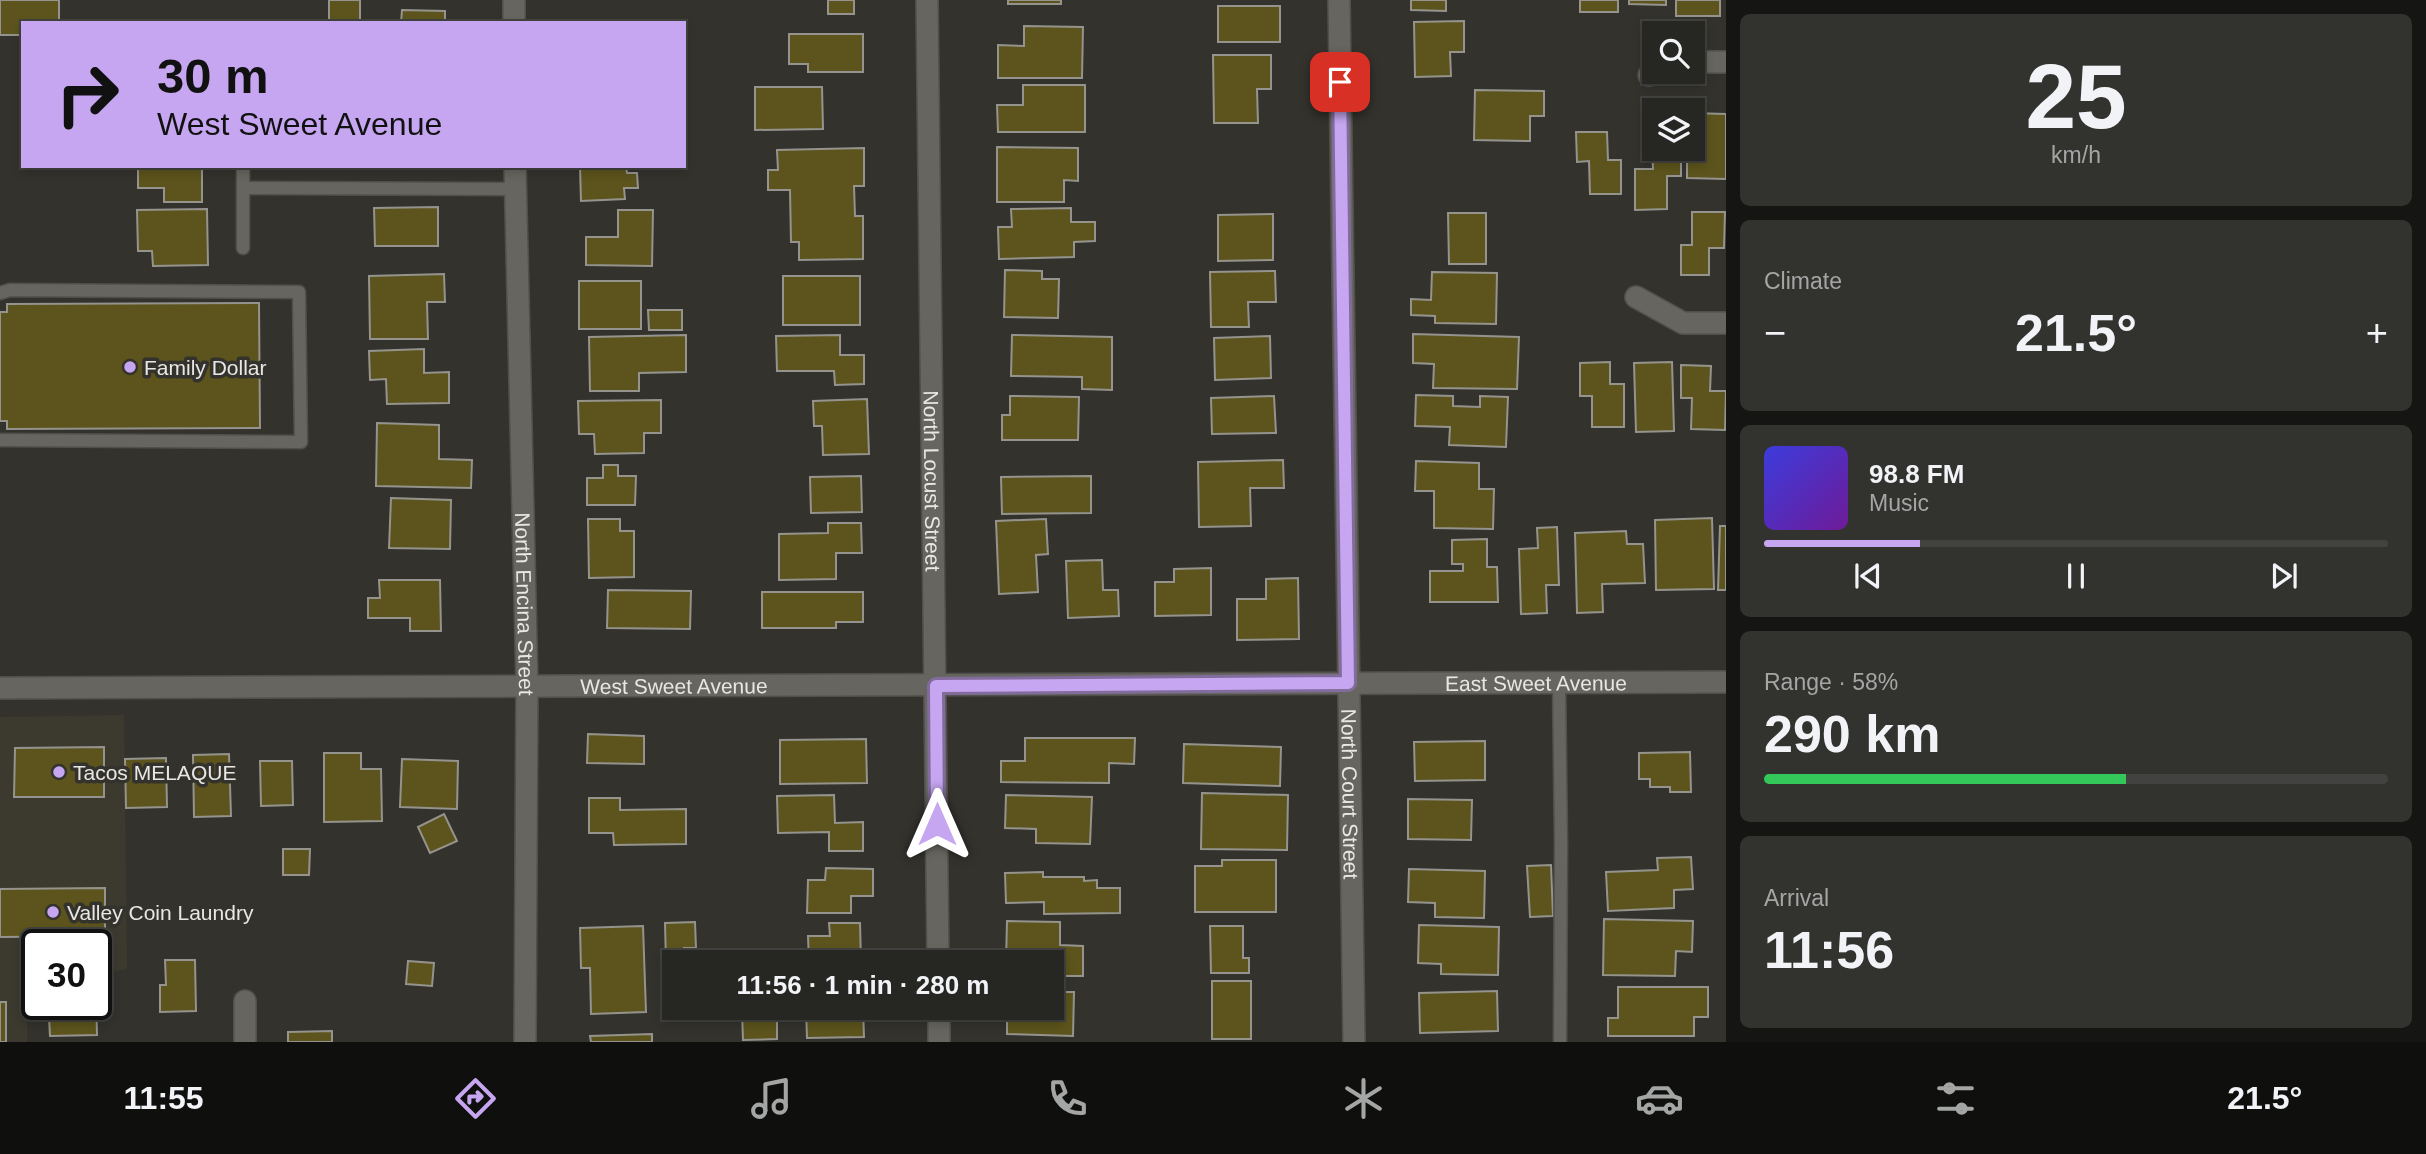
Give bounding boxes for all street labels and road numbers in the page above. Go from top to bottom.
street label: North Locust Street [920,390,945,572]
street label: North Encina Street [511,512,539,696]
street label: East Sweet Avenue [1445,671,1627,694]
street label: West Sweet Avenue [580,674,768,697]
street label: North Court Street [1338,708,1363,880]

